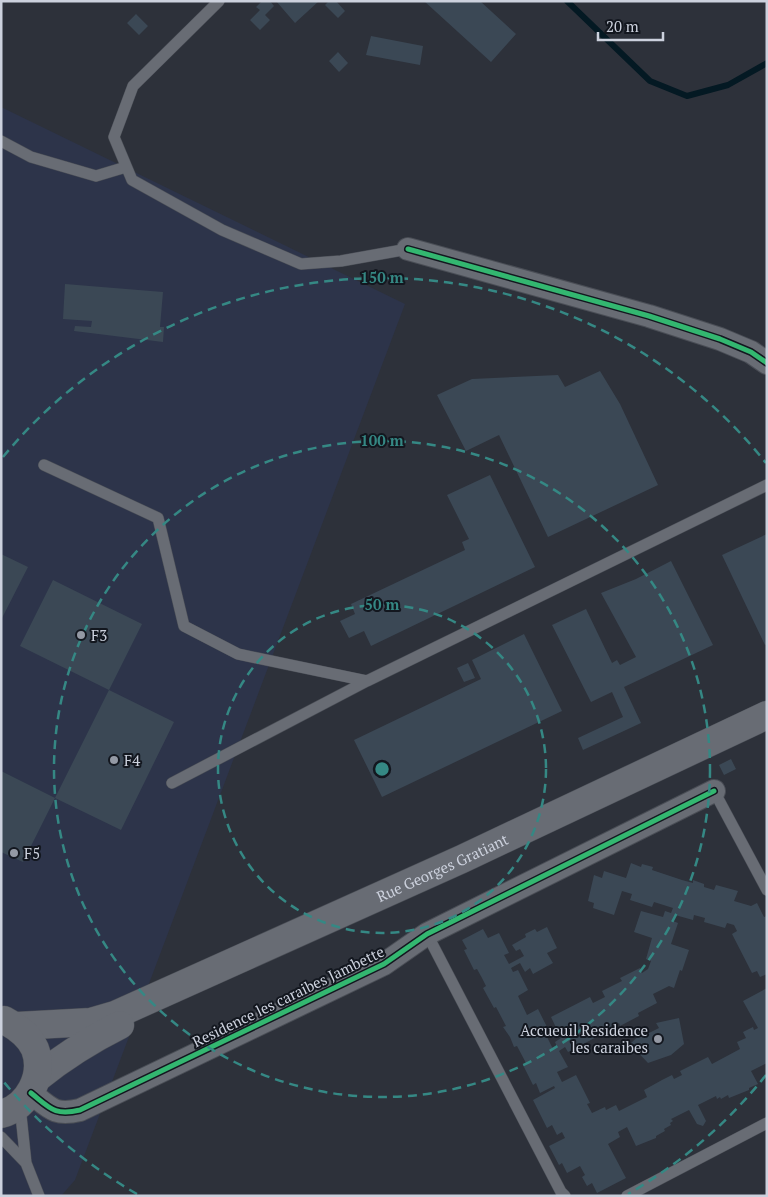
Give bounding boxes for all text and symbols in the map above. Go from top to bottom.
scale bar [598,10,663,42]
text: 20 m [606,16,639,36]
text: 150 m [360,267,404,287]
text: 100 m [360,430,404,450]
text: 50 m [365,594,400,614]
place label: F3 [91,625,107,645]
marker: F3 [75,629,87,641]
place label: F4 [124,750,140,770]
marker: F4 [108,754,120,766]
centre of rings [373,760,391,778]
street label: Rue Georges Gratiant [373,829,512,906]
place label: F5 [24,843,40,863]
marker: F5 [8,847,20,859]
street label: Residence les caraibes Jambette [189,941,387,1051]
place label: Accueuil Residence les caraibes [520,1020,648,1057]
marker: Accueuil Residence les caraibes [652,1033,664,1045]

